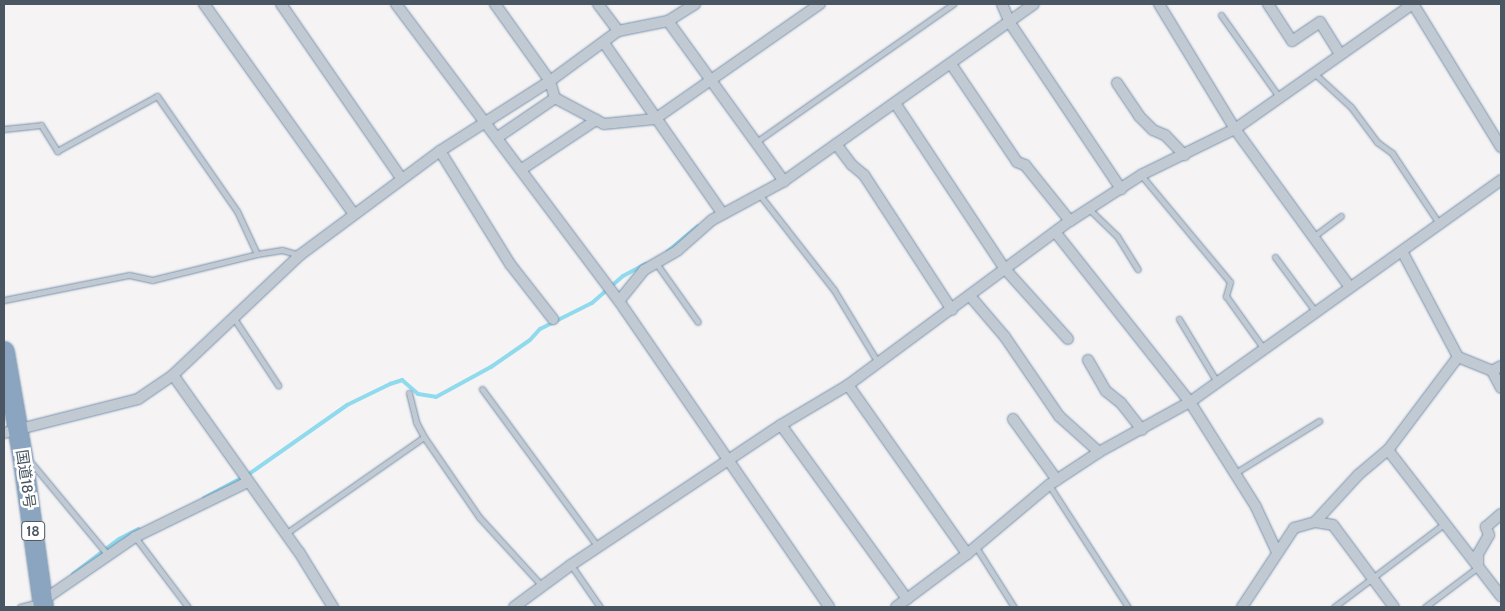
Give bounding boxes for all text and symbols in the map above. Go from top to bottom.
street label: 国道18号 [12,449,38,509]
road number: 18 [20,520,46,542]

